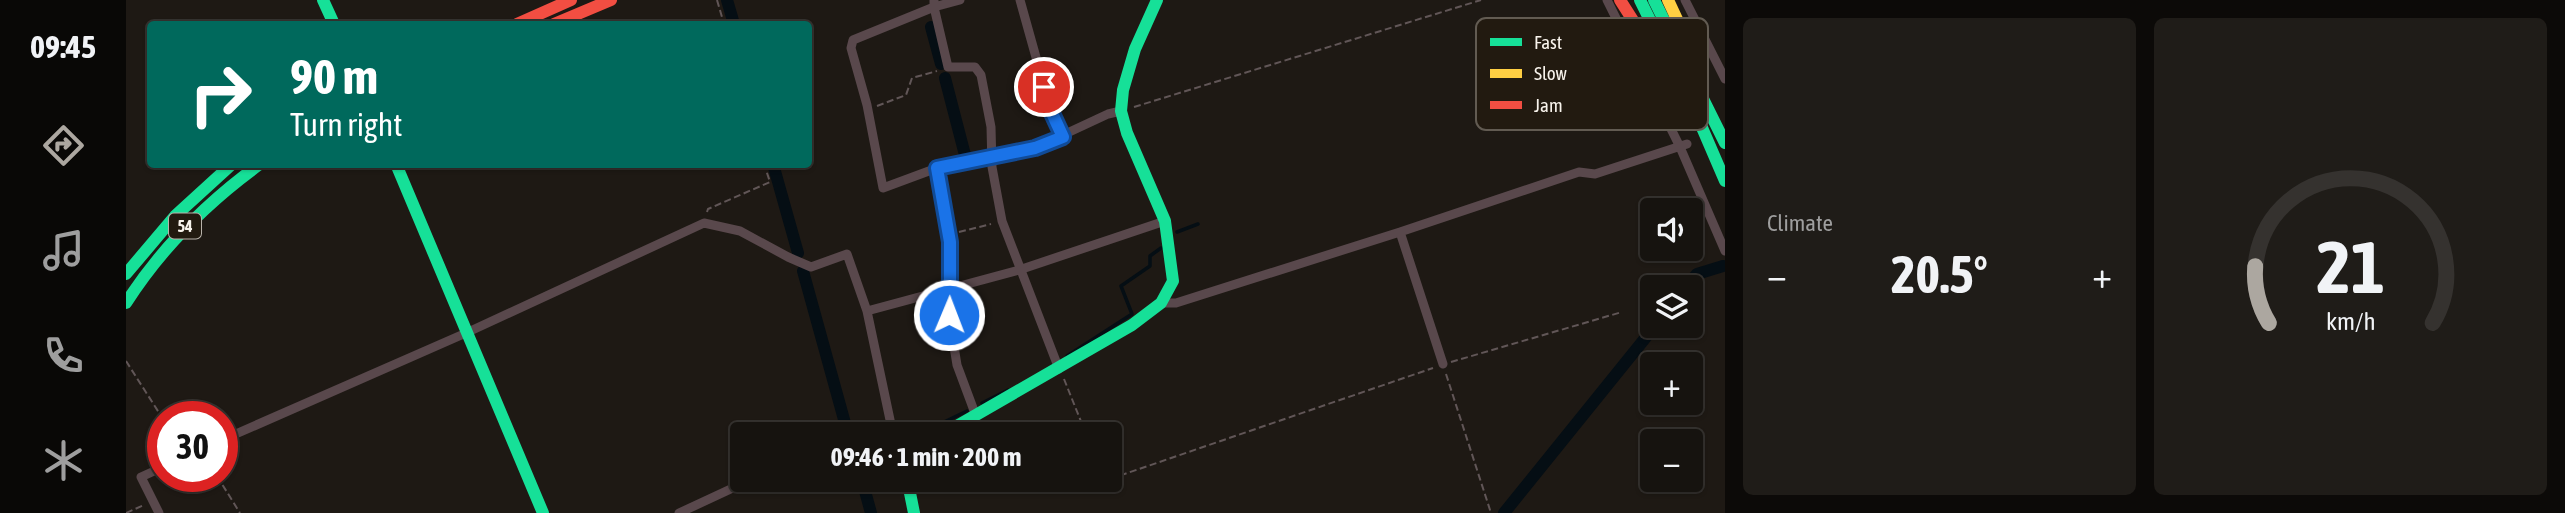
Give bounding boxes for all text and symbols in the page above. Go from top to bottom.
legend [1476,18,1708,130]
text: 09:45 [30,28,96,65]
text: Fast [1534,31,1562,53]
text: 90 m [290,48,378,104]
icon: right [175,49,266,140]
pin [1014,57,1074,117]
text: Slow [1534,62,1568,84]
icon: arrive [1025,68,1063,106]
text: Jam [1534,94,1563,116]
text: Turn right [290,106,403,143]
icon: directions [39,121,88,170]
map controls [1640,198,1703,492]
button: sound [1640,198,1703,261]
text: Climate [1767,210,1833,236]
road number: 54 [169,214,201,238]
text: 21 [2316,225,2385,308]
icon: music [39,226,88,275]
text: 20.5° [1891,244,1988,304]
text: − [1767,253,1787,296]
text: + [2092,253,2112,296]
button: layers [1640,275,1703,338]
position arrow [912,278,986,352]
text: km/h [2326,306,2375,334]
icon: phone [39,331,88,380]
button: + [1640,352,1703,415]
speed limit sign: 30 [147,401,238,492]
button: − [1640,429,1703,492]
icon: climate [39,436,88,485]
text: 09:46 · 1 min · 200 m [831,442,1021,472]

